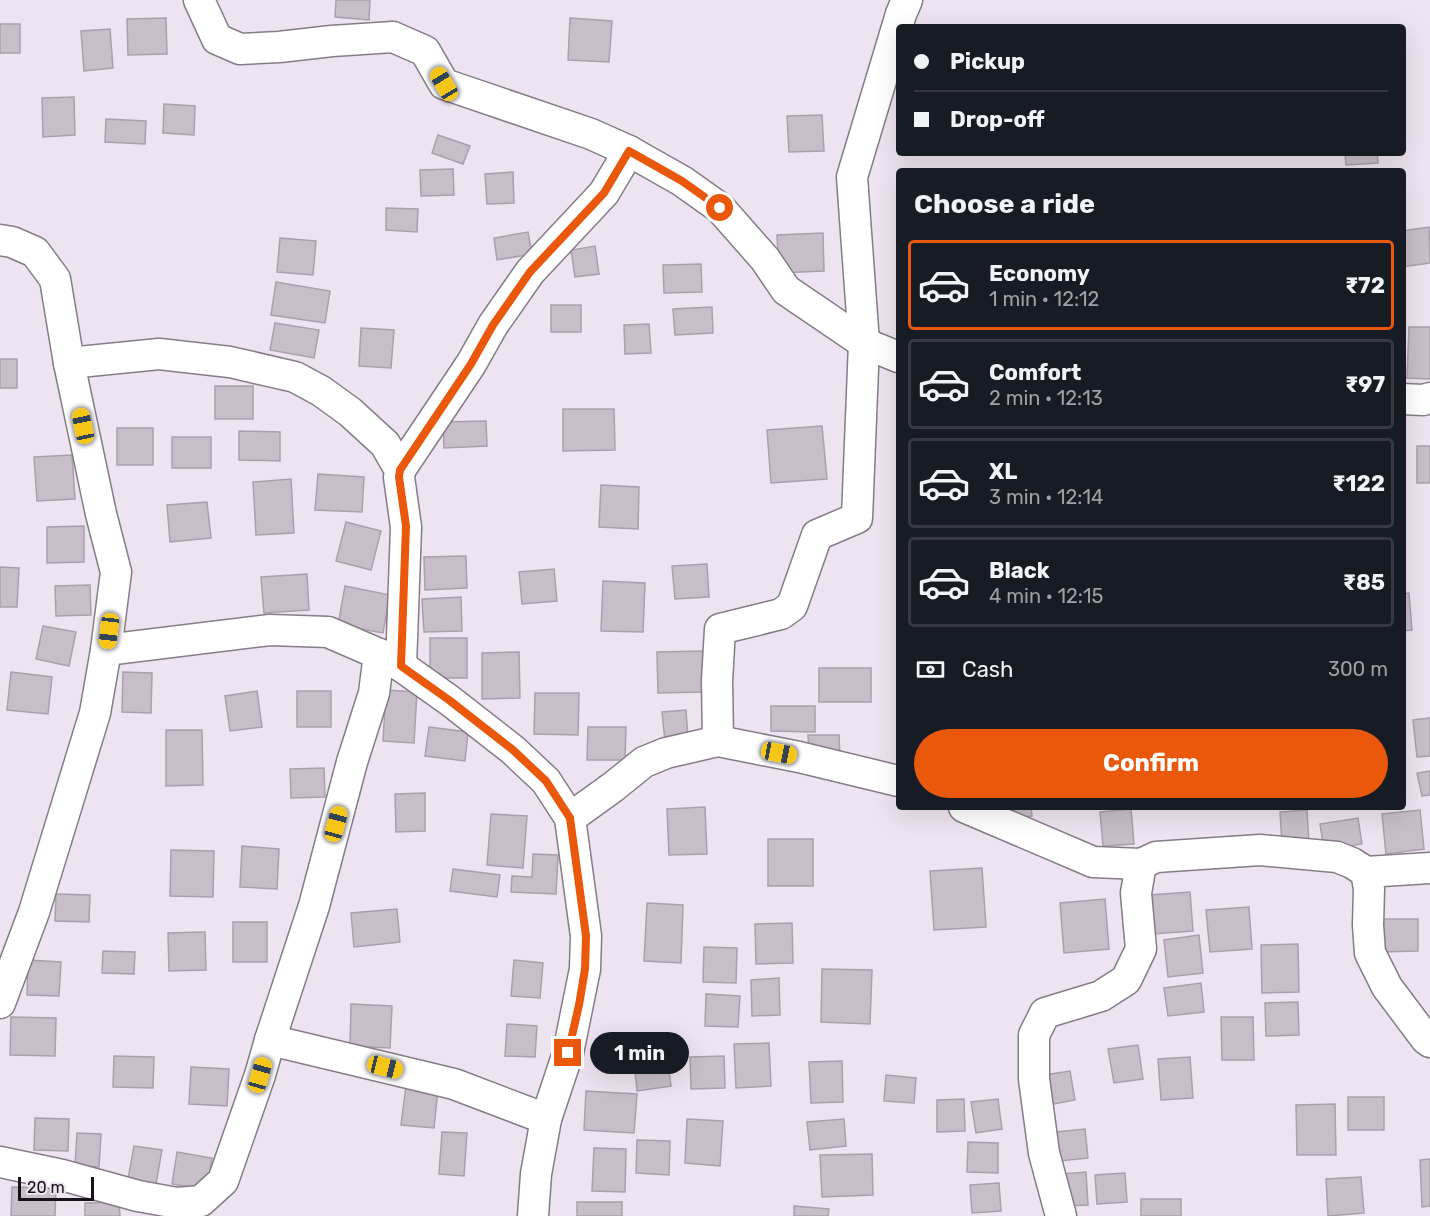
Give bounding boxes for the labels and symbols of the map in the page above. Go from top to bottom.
car [427,64,461,104]
route start [706,194,733,221]
car [70,407,96,445]
car [98,612,120,650]
car [760,741,798,765]
car [323,804,349,844]
callout: 1 min [589,1032,688,1074]
route end [554,1039,581,1066]
car [365,1054,405,1080]
car [246,1055,274,1095]
scale bar [18,1174,94,1202]

